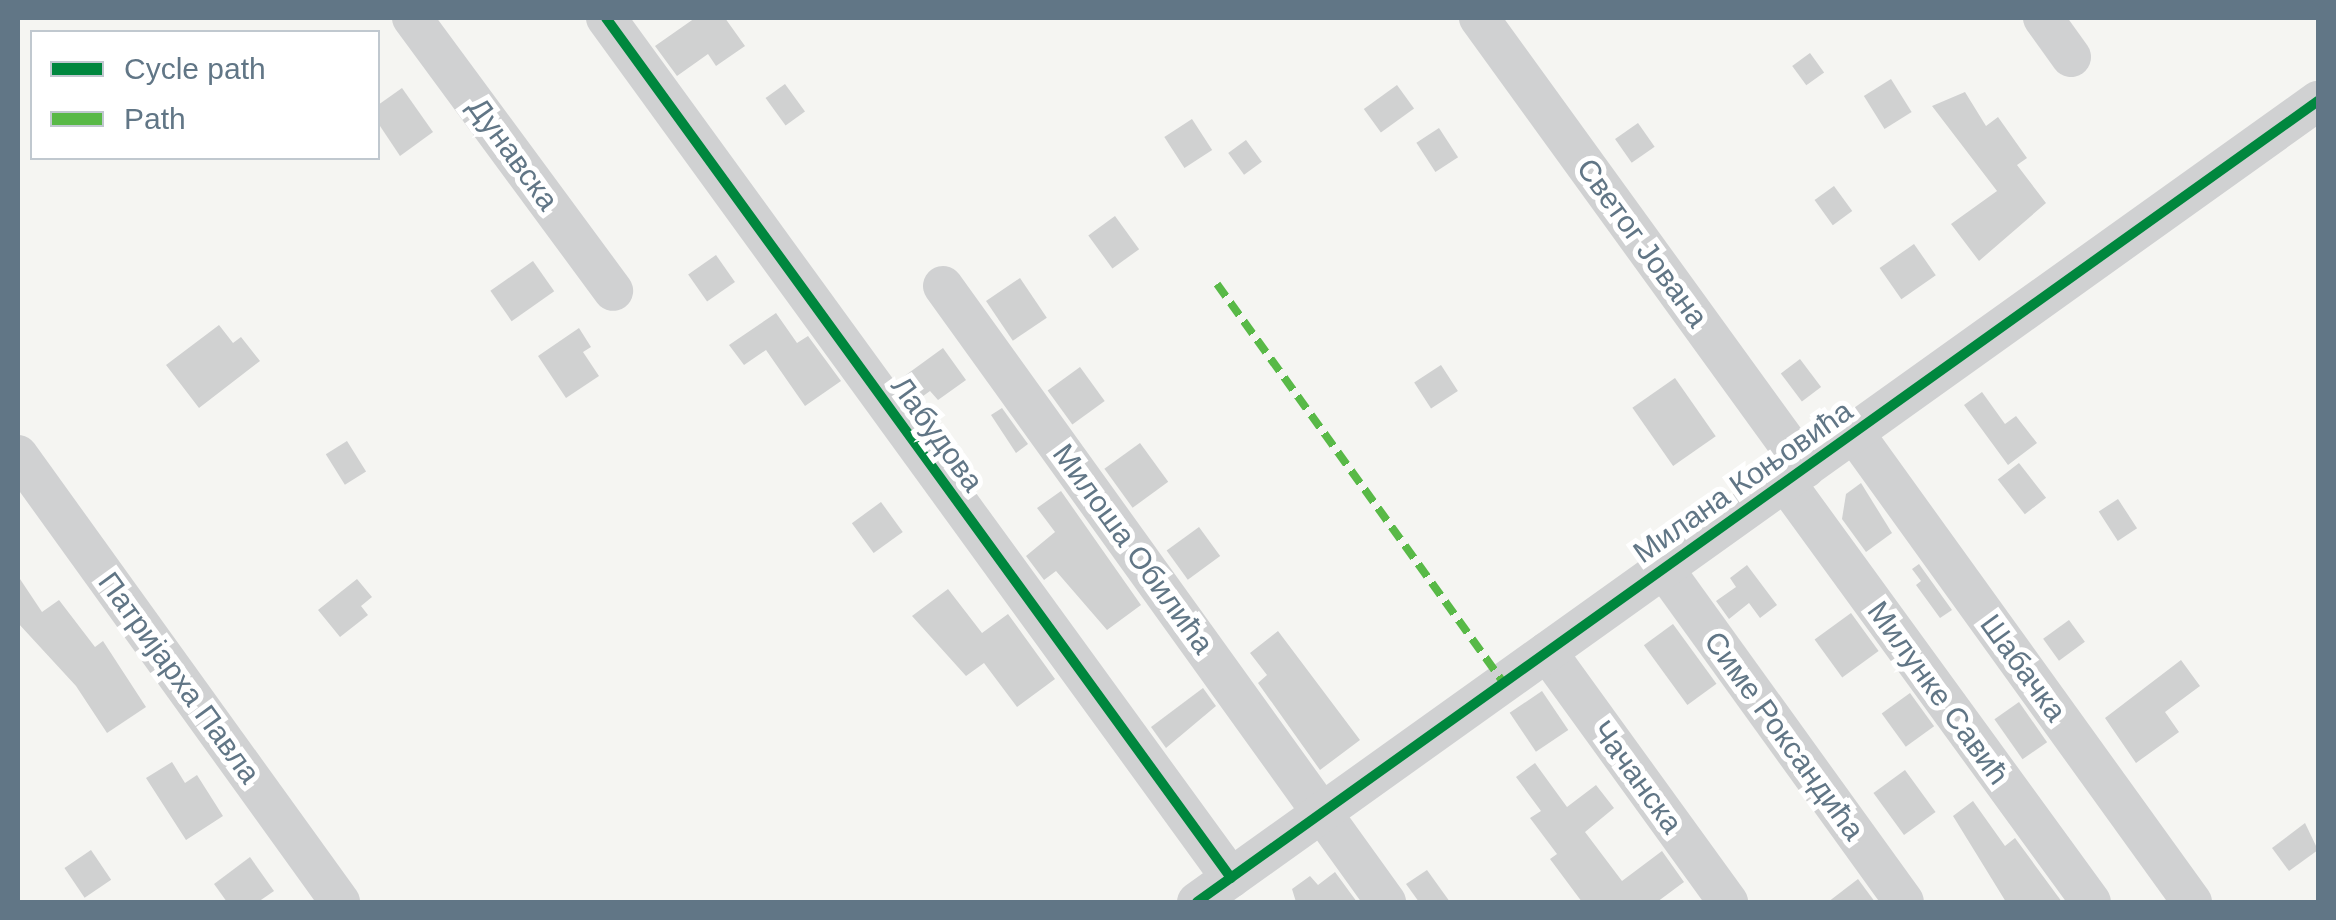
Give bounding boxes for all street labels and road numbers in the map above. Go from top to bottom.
street label: Дунавска [460,91,566,217]
street label: Светог Јована [1569,152,1715,334]
street label: Лабудова [883,369,991,499]
street label: Милана Коњовића [1627,393,1859,571]
street label: Милоша Обилића [1045,437,1221,661]
street label: Патријарха Павла [90,566,268,790]
street label: Милунке Савић [1860,594,2016,792]
street label: Шабачка [1972,608,2074,728]
street label: Симе Роксандића [1696,625,1872,847]
street label: Чачанска [1584,714,1690,840]

